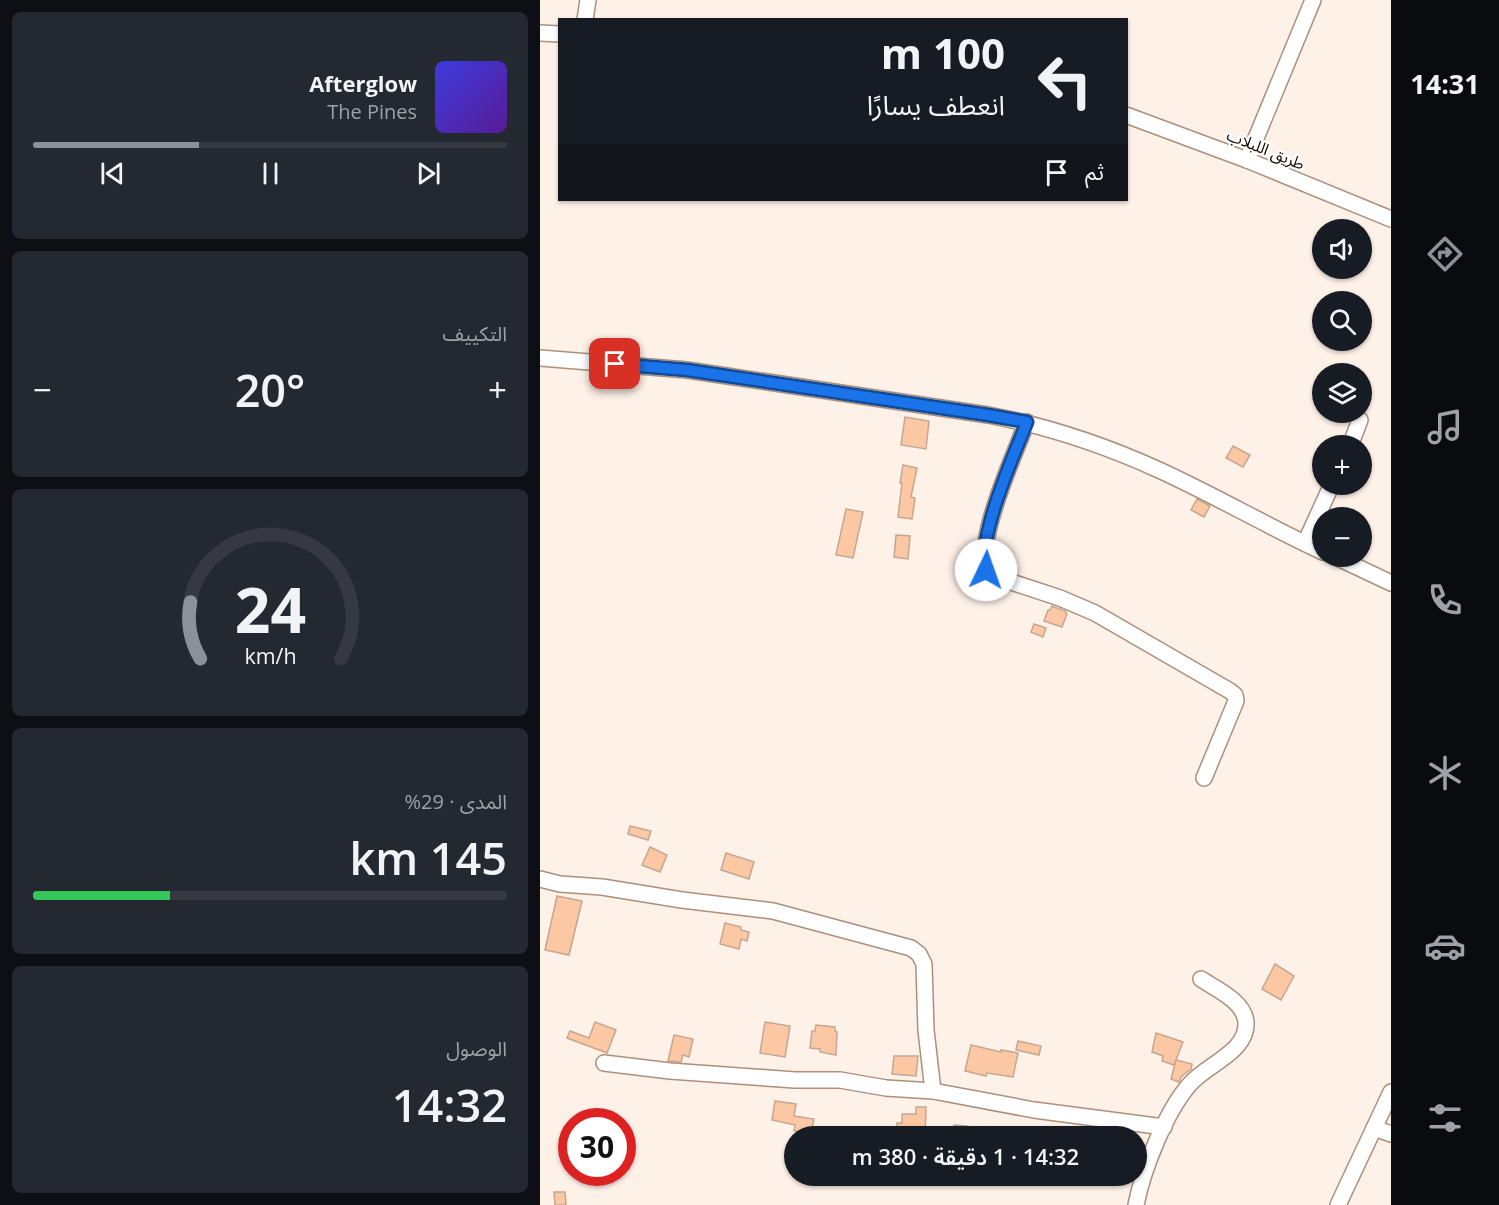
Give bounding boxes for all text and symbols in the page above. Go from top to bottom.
text: 100 m [881,24,1005,81]
icon: left [1026,42,1104,120]
text: 14:31 [1410,65,1480,102]
text: Afterglow [309,68,417,98]
text: انعطف يسارًا [867,86,1005,123]
text: The Pines [327,98,417,125]
street label: طريق اللبلاب [1224,123,1308,175]
icon: arrive [1040,156,1073,189]
text: ثم [1085,156,1104,186]
icon: previous [96,157,129,190]
icon: pause [254,157,287,190]
icon: next [412,157,445,190]
map controls [1312,219,1372,567]
button: sound [1312,219,1372,279]
icon: directions [1424,233,1466,275]
button: search [1312,291,1372,351]
text: التكييف [443,320,507,347]
pin [589,338,640,389]
icon: arrive [598,347,631,380]
text: 20° [235,359,305,420]
button: layers [1312,363,1372,423]
text: − [33,367,52,412]
text: + [488,367,507,412]
icon: music [1424,406,1466,448]
button: + [1312,435,1372,495]
button: − [1312,507,1372,567]
position arrow [954,538,1018,602]
text: 24 [234,567,306,652]
icon: phone [1424,579,1466,621]
text: km/h [244,642,296,671]
icon: climate [1424,752,1466,794]
text: المدى · 29% [405,788,507,815]
text: 145 km [349,827,507,888]
icon: car [1424,925,1466,967]
text: الوصول [446,1035,507,1062]
text: 14:32 [392,1074,507,1135]
icon: filters [1424,1097,1466,1139]
speed limit sign: 30 [558,1108,636,1186]
text: 14:32 · 1 دقيقة · 380 m [852,1141,1079,1171]

